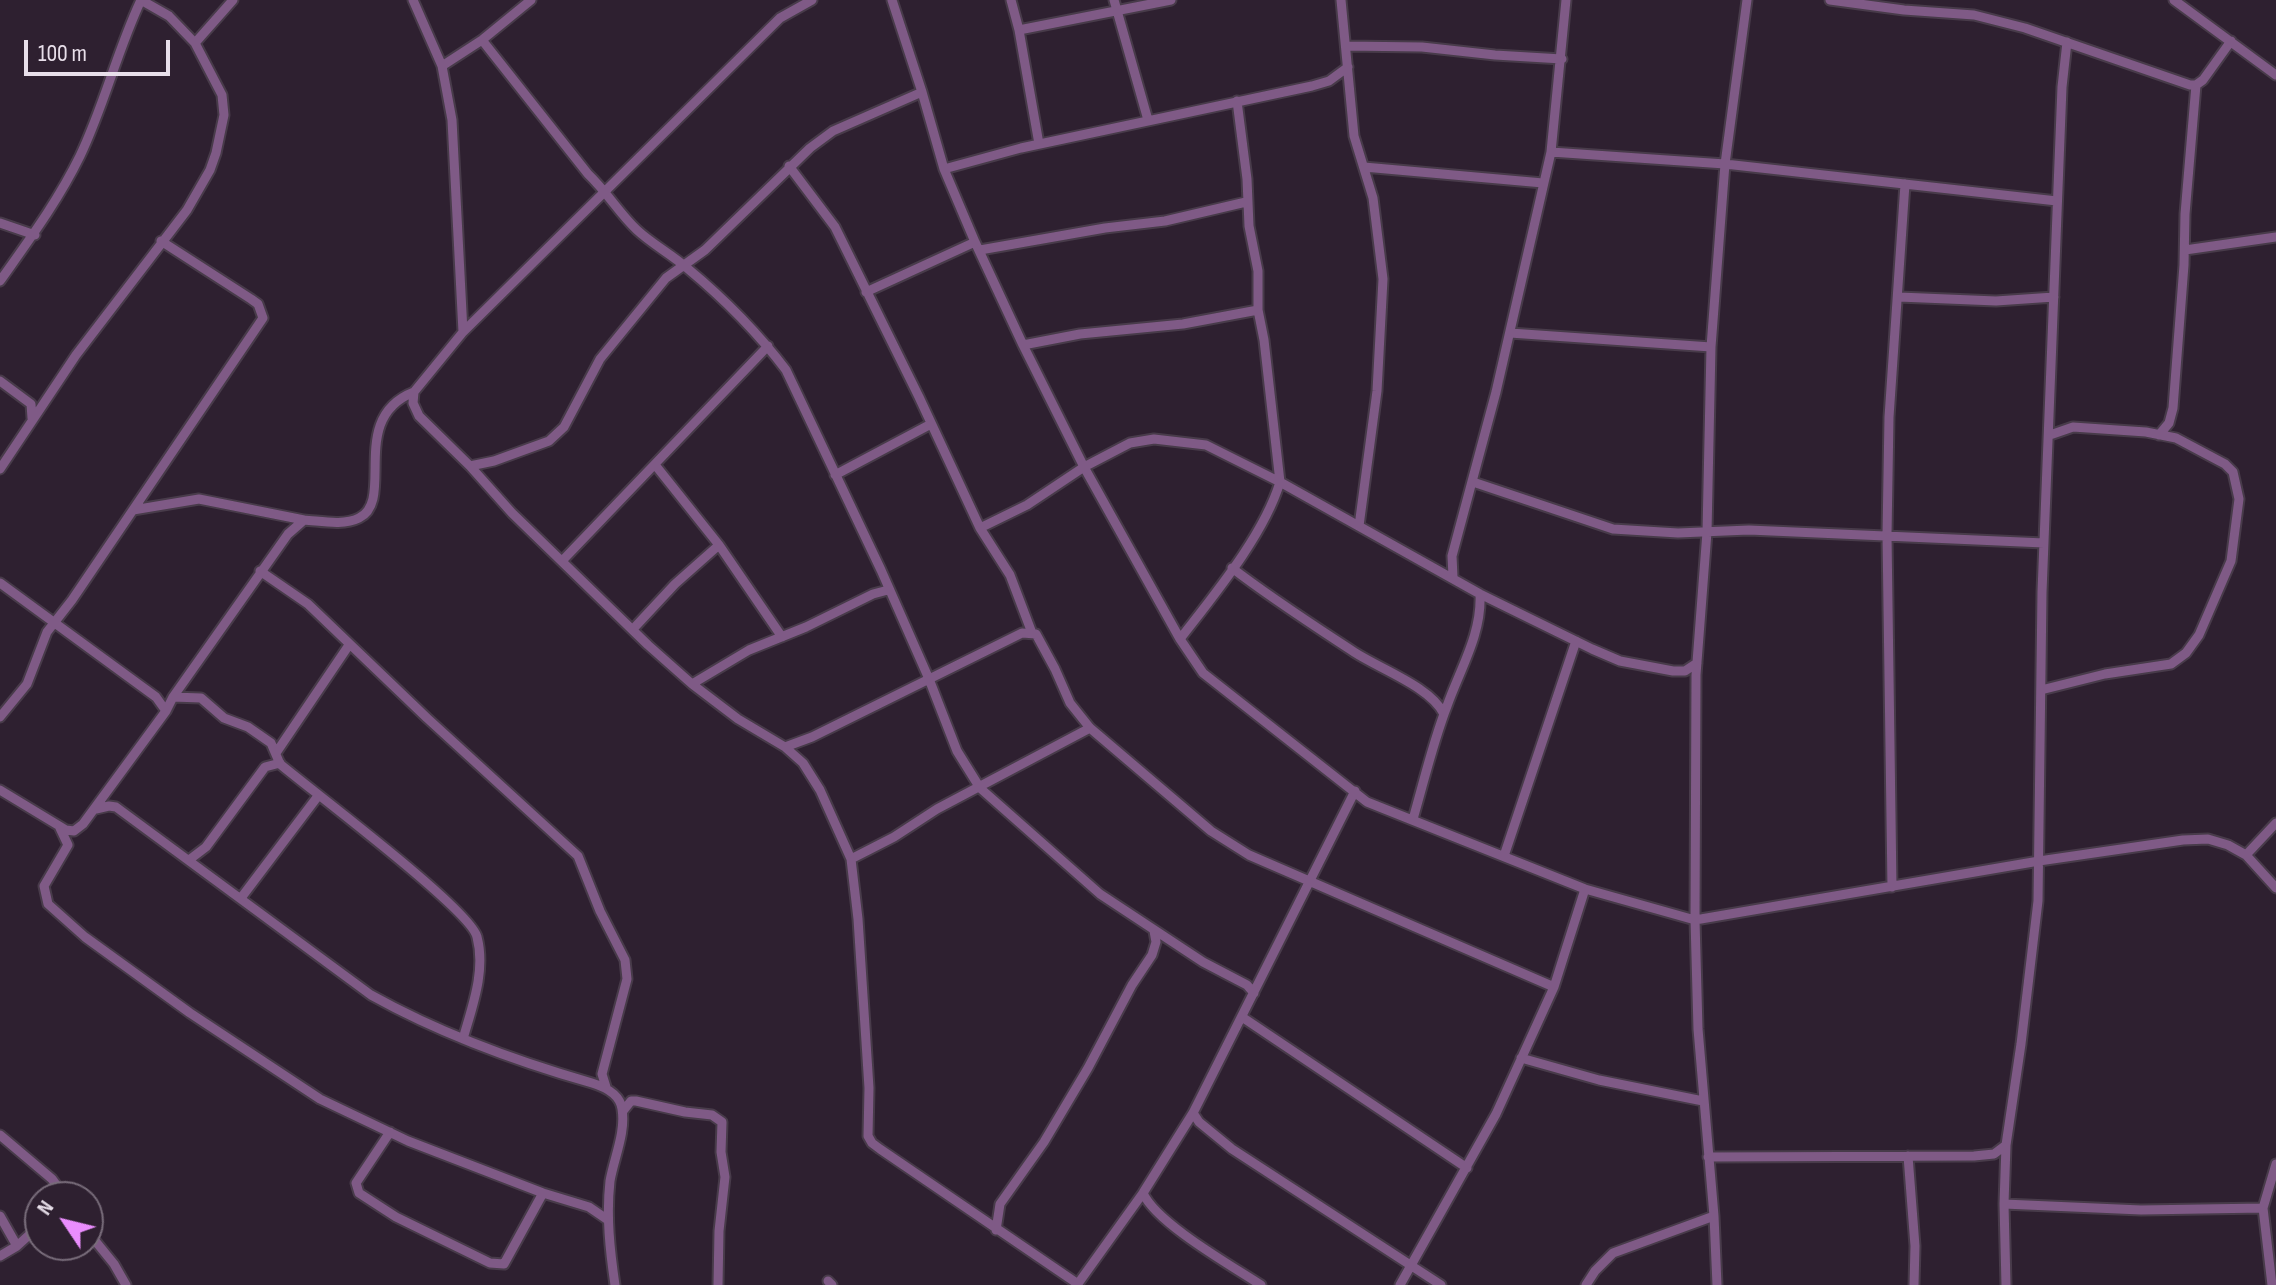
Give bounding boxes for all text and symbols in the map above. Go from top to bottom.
scale bar [28,24,174,74]
text: 100 m [38,39,87,68]
north arrow [24,1181,104,1261]
text: N [31,1196,60,1221]

